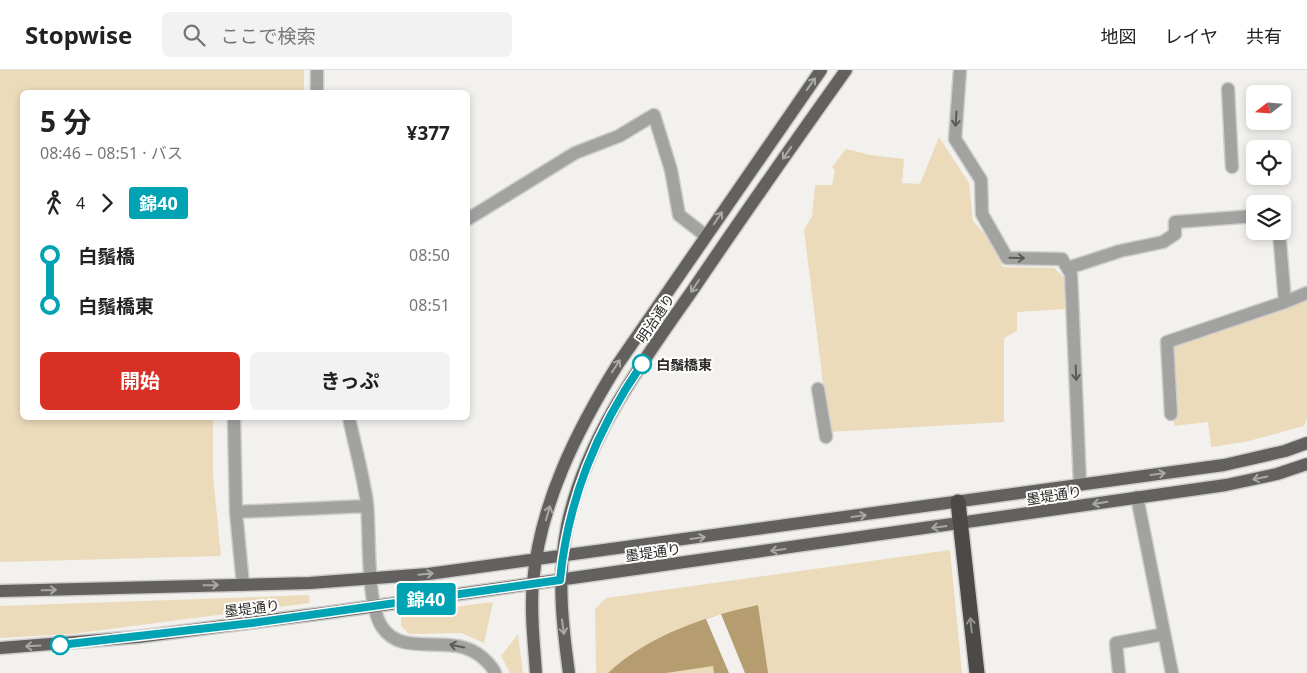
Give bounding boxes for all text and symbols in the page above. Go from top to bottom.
search box [162,12,512,57]
text: Stopwise [25,18,132,51]
icon: search [180,21,208,49]
text: ここで検索 [220,23,315,49]
text: 地図 [1101,24,1137,48]
text: レイヤ [1165,24,1218,48]
text: 共有 [1246,24,1282,48]
one-way arrow [806,77,816,91]
north arrow [1246,85,1291,130]
map controls [1246,85,1291,240]
text: 5 分 [40,102,91,140]
one-way arrow [952,110,961,126]
text: ¥377 [407,120,450,146]
button: locate [1246,140,1291,185]
text: 08:46 – 08:51 · バス [40,142,183,164]
one-way arrow [782,146,792,160]
icon: walk [40,189,68,217]
icon: forward [93,189,121,217]
text: 錦40 [139,191,178,215]
text: 4 [76,192,85,214]
button: layers [1246,195,1291,240]
one-way arrow [713,211,723,225]
text: 白鬚橋 [78,243,135,269]
text: 08:50 [409,244,450,266]
one-way arrow [1008,253,1024,263]
one-way arrow [690,279,700,293]
street label: 明治通り [631,289,679,347]
text: 白鬚橋東 [78,293,154,319]
text: 08:51 [409,294,450,316]
button: 開始 [40,352,240,410]
button: きっぷ [250,352,450,410]
marker: 白鬚橋東 [632,354,652,374]
place label: 白鬚橋東 [656,355,712,374]
one-way arrow [611,359,622,373]
one-way arrow [1071,365,1080,381]
one-way arrow [1150,469,1166,479]
one-way arrow [1253,473,1269,483]
street label: 墨堤通り [1025,481,1083,509]
one-way arrow [1092,498,1108,508]
one-way arrow [544,505,554,521]
one-way arrow [850,511,866,521]
one-way arrow [931,522,947,532]
one-way arrow [689,533,705,543]
street label: 墨堤通り [624,539,682,565]
one-way arrow [771,545,787,555]
one-way arrow [418,569,434,579]
one-way arrow [203,581,219,590]
line badge: 錦40 [397,583,455,615]
one-way arrow [40,585,56,594]
text: 錦40 [407,587,445,611]
street label: 墨堤通り [223,595,281,621]
one-way arrow [966,617,976,633]
one-way arrow [558,619,568,635]
unlabelled marker [50,635,70,655]
one-way arrow [449,641,465,650]
one-way arrow [25,642,41,651]

